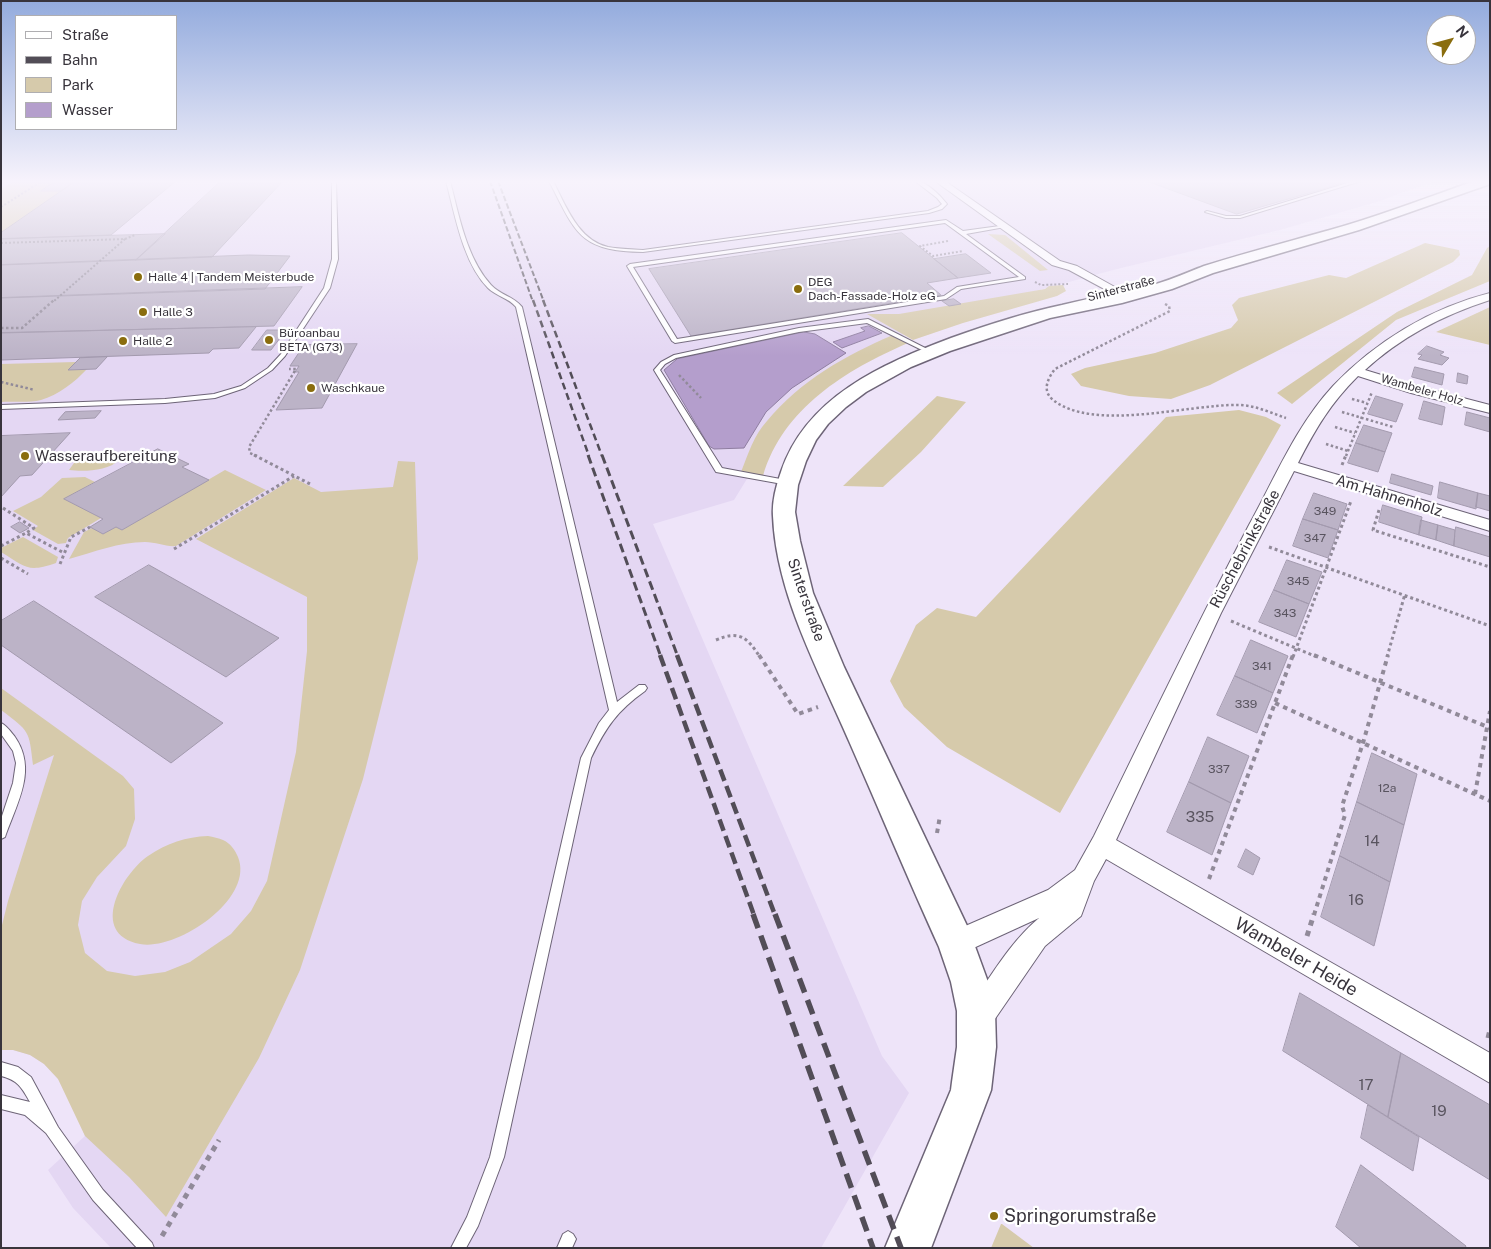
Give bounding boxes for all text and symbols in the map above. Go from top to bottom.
legend [15,15,178,130]
north arrow [1426,15,1476,65]
text: N [1452,22,1472,41]
text: Straße [62,26,109,43]
text: Bahn [62,51,98,68]
text: Park [62,76,94,93]
text: Wasser [62,101,113,118]
place label: Halle 4 | Tandem Meisterbude [148,270,314,284]
marker: Halle 4 | Tandem Meisterbude [132,271,144,283]
street label: Sinterstraße [1086,273,1156,305]
place label: DEG Dach-Fassade-Holz eG [808,275,936,303]
marker: DEG Dach-Fassade-Holz eG [792,283,804,295]
place label: Halle 3 [153,305,193,319]
marker: Halle 3 [137,306,149,318]
place label: Büroanbau BETA (G73) [279,326,343,354]
place label: Halle 2 [133,334,172,348]
marker: Büroanbau BETA (G73) [263,334,275,346]
marker: Halle 2 [117,335,129,347]
street label: Wambeler Holz [1379,371,1465,409]
place label: Waschkaue [321,381,385,395]
marker: Waschkaue [305,382,317,394]
place label: Wasseraufbereitung [35,447,177,465]
marker: Wasseraufbereitung [19,450,31,462]
street label: Am Hahnenholz [1334,471,1444,521]
street label: Rüschebrinkstraße [1206,487,1284,611]
house number: 349 [1314,504,1336,518]
house number: 347 [1304,531,1326,545]
street label: Sinterstraße [783,556,829,644]
house number: 345 [1287,574,1309,588]
house number: 343 [1274,606,1296,620]
house number: 341 [1252,659,1272,673]
house number: 339 [1235,697,1257,711]
house number: 337 [1208,762,1230,776]
house number: 12a [1378,781,1396,795]
house number: 335 [1186,808,1214,826]
house number: 14 [1364,832,1380,850]
house number: 16 [1348,891,1364,909]
street label: Wambeler Heide [1231,913,1361,1001]
house number: 17 [1358,1076,1374,1094]
house number: 19 [1431,1102,1447,1120]
place label: Springorumstraße [1004,1205,1156,1227]
marker: Springorumstraße [988,1210,1000,1222]

